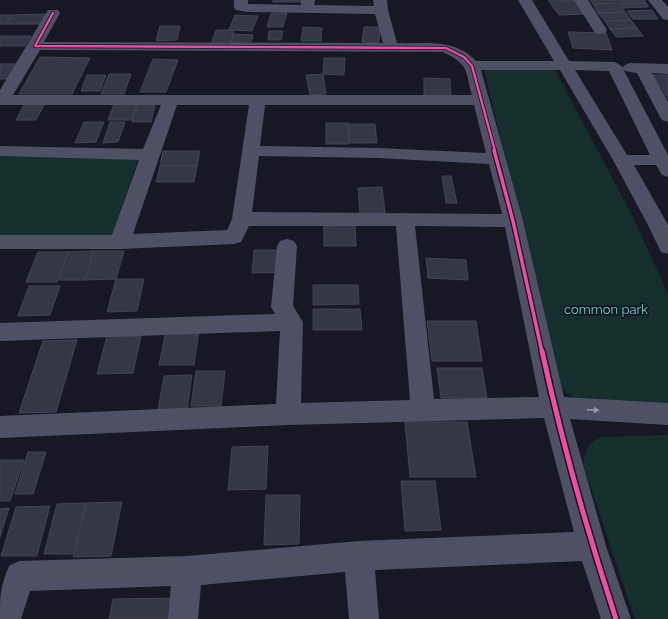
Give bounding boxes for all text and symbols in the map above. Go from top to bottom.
park label: common park [564,302,648,317]
one-way arrow [587,406,599,413]

